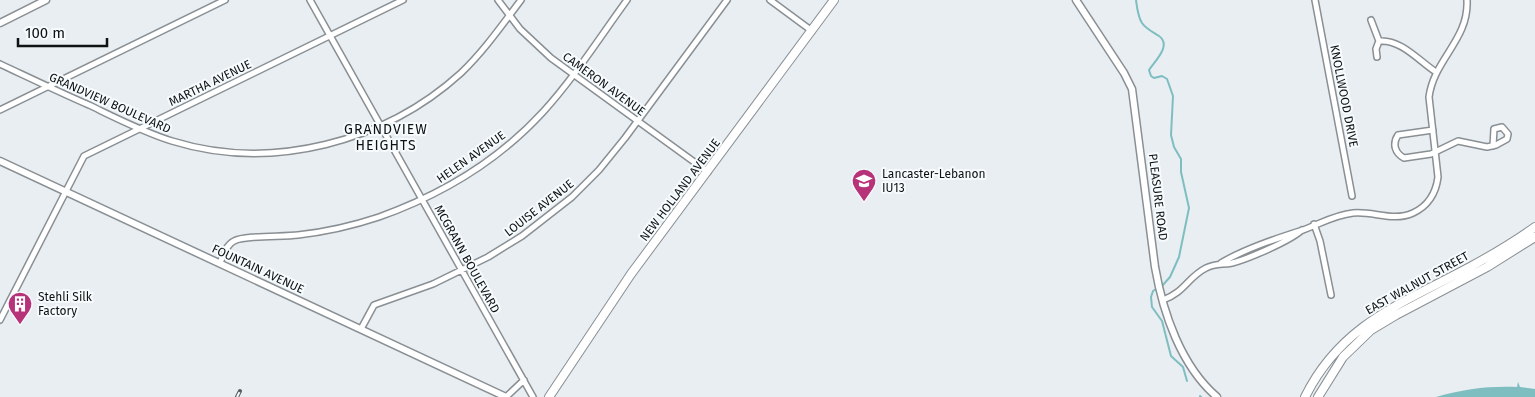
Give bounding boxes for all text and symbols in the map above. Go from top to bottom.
scale bar [18,15,106,47]
text: 100 m [25,24,65,42]
street label: KNOLLWOOD DRIVE [1327,44,1361,148]
street label: CAMERON AVENUE [560,49,648,119]
street label: MARTHA AVENUE [166,57,254,109]
street label: GRANDVIEW BOULEVARD [47,70,173,136]
district label: GRANDVIEW HEIGHTS [344,121,428,154]
street label: HELEN AVENUE [434,128,508,186]
street label: NEW HOLLAND AVENUE [637,136,723,244]
street label: PLEASURE ROAD [1146,153,1170,242]
place label: Lancaster-Lebanon IU13 [882,167,986,195]
school or university icon: Lancaster-Lebanon IU13 [851,168,877,202]
street label: LOUISE AVENUE [502,177,576,239]
street label: MCGRANN BOULEVARD [431,203,503,316]
street label: FOUNTAIN AVENUE [210,242,306,296]
street label: EAST WALNUT STREET [1363,248,1472,317]
place label: Stehli Silk Factory [38,290,93,318]
building icon: Stehli Silk Factory [7,291,33,325]

